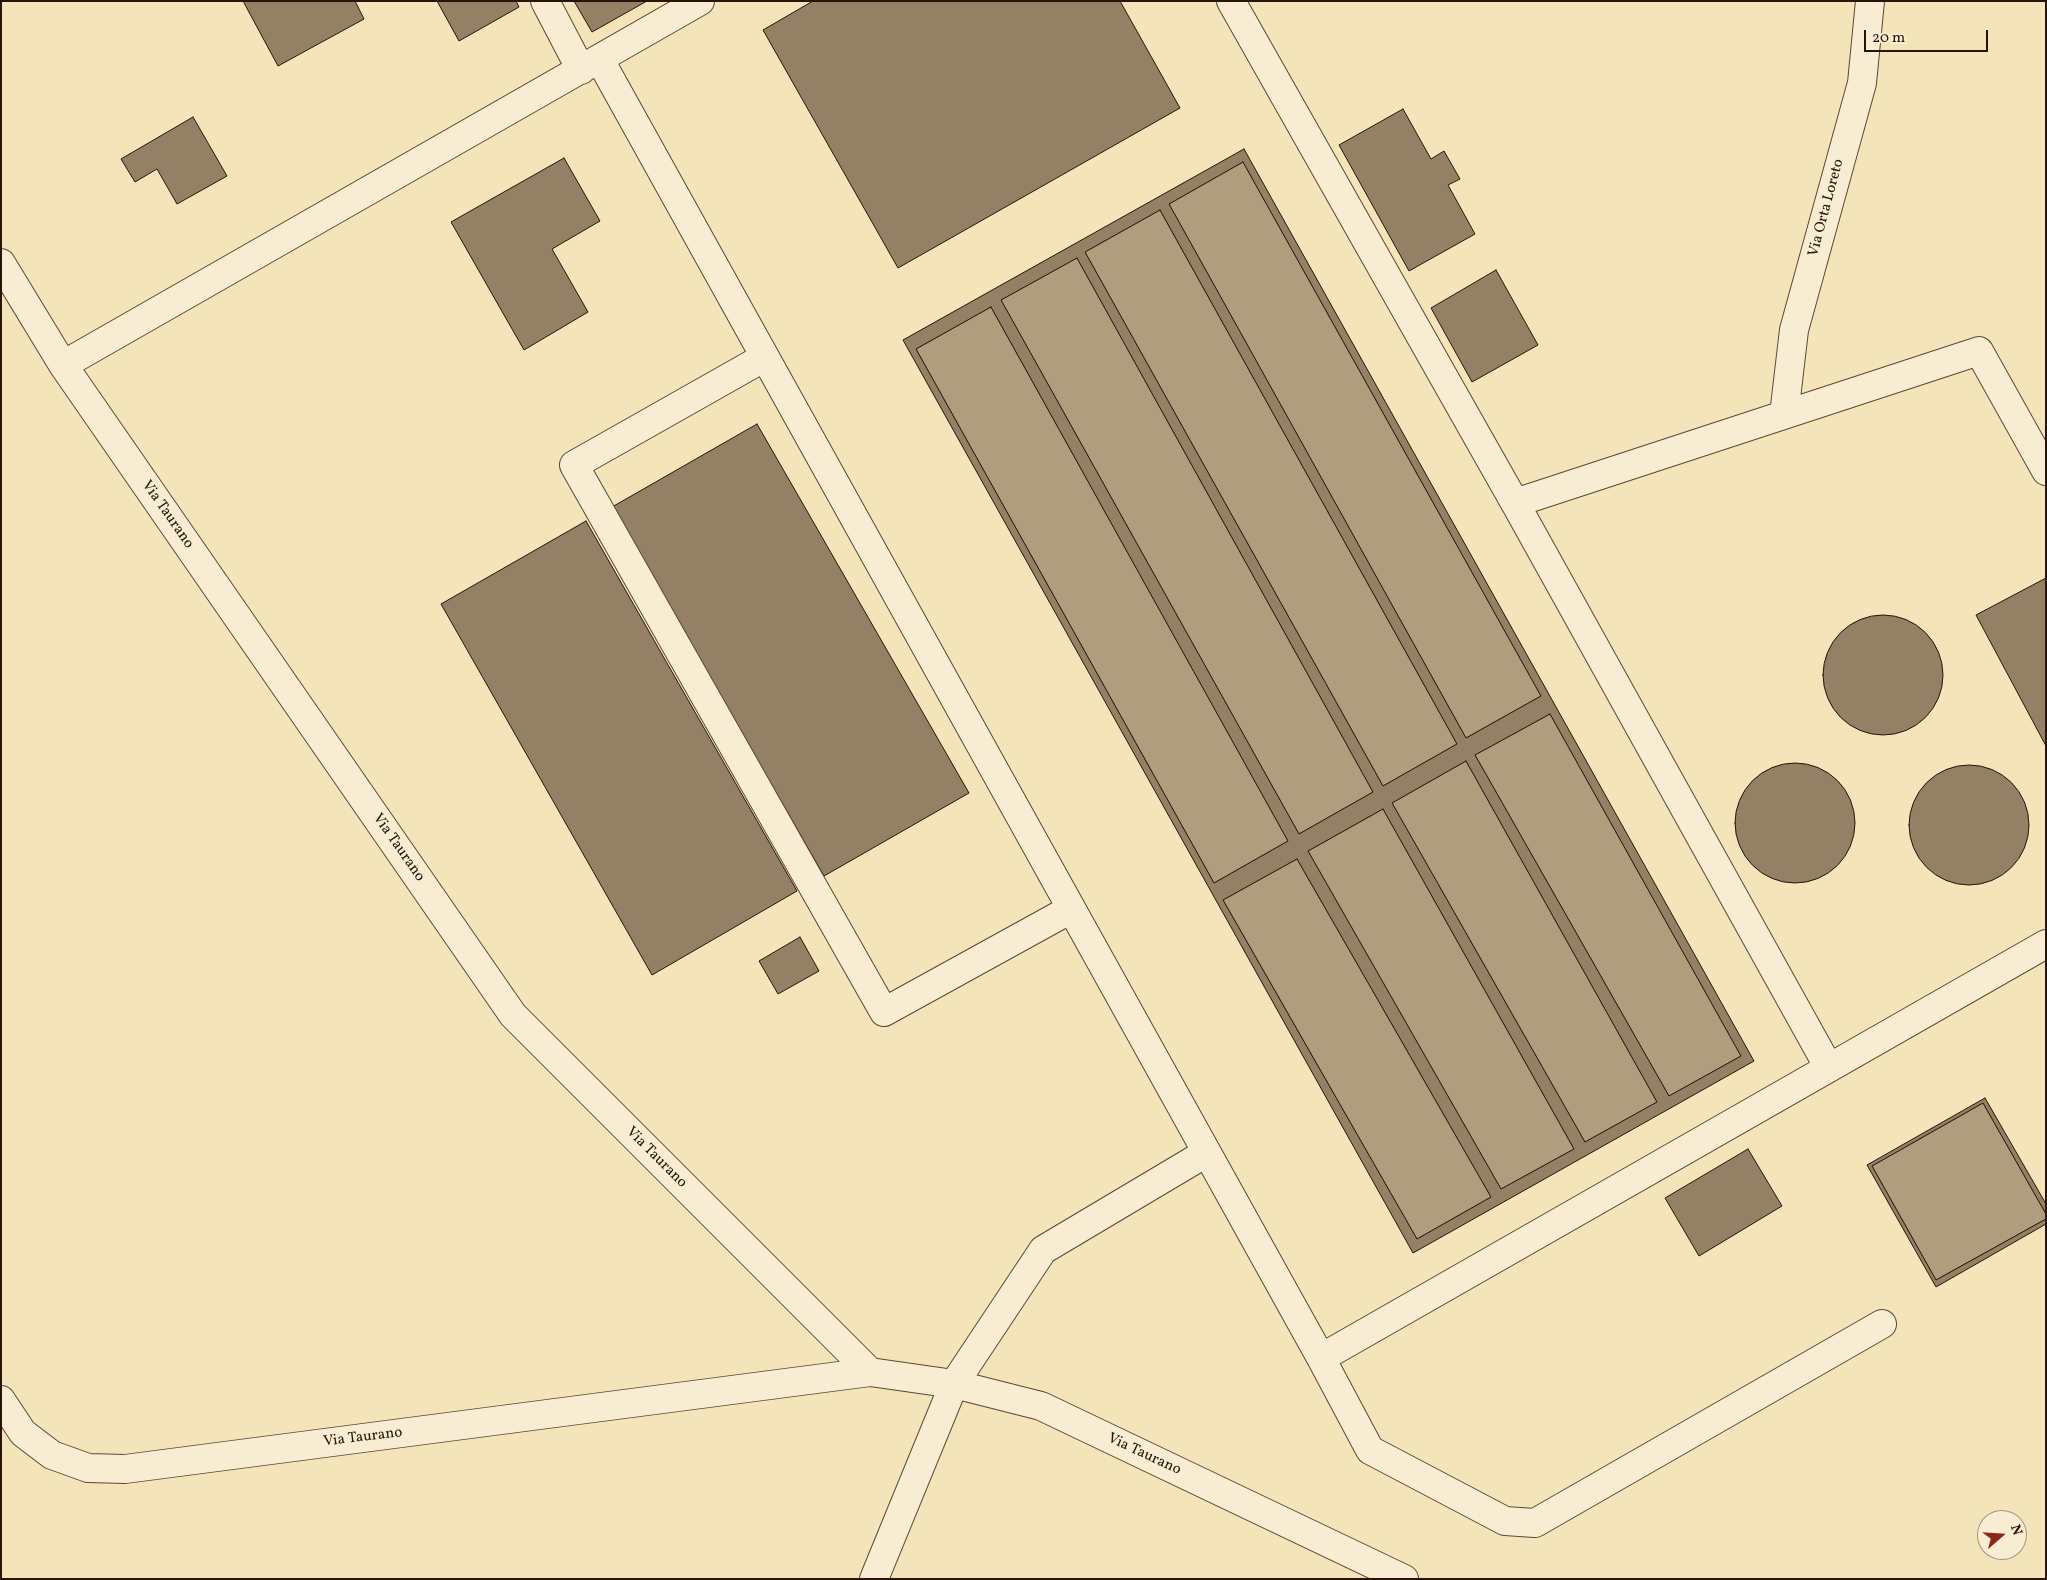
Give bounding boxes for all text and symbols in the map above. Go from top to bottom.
scale bar [1867,20,1991,52]
text: 20 m [1872,28,1905,49]
street label: Via Orta Loreto [1805,157,1849,259]
street label: Via Taurano [137,477,197,553]
street label: Via Taurano [368,810,428,886]
street label: Via Taurano [622,1124,690,1192]
street label: Via Taurano [323,1424,403,1452]
street label: Via Taurano [1104,1430,1184,1480]
north arrow [1977,1510,2027,1560]
text: N [2005,1522,2026,1538]

